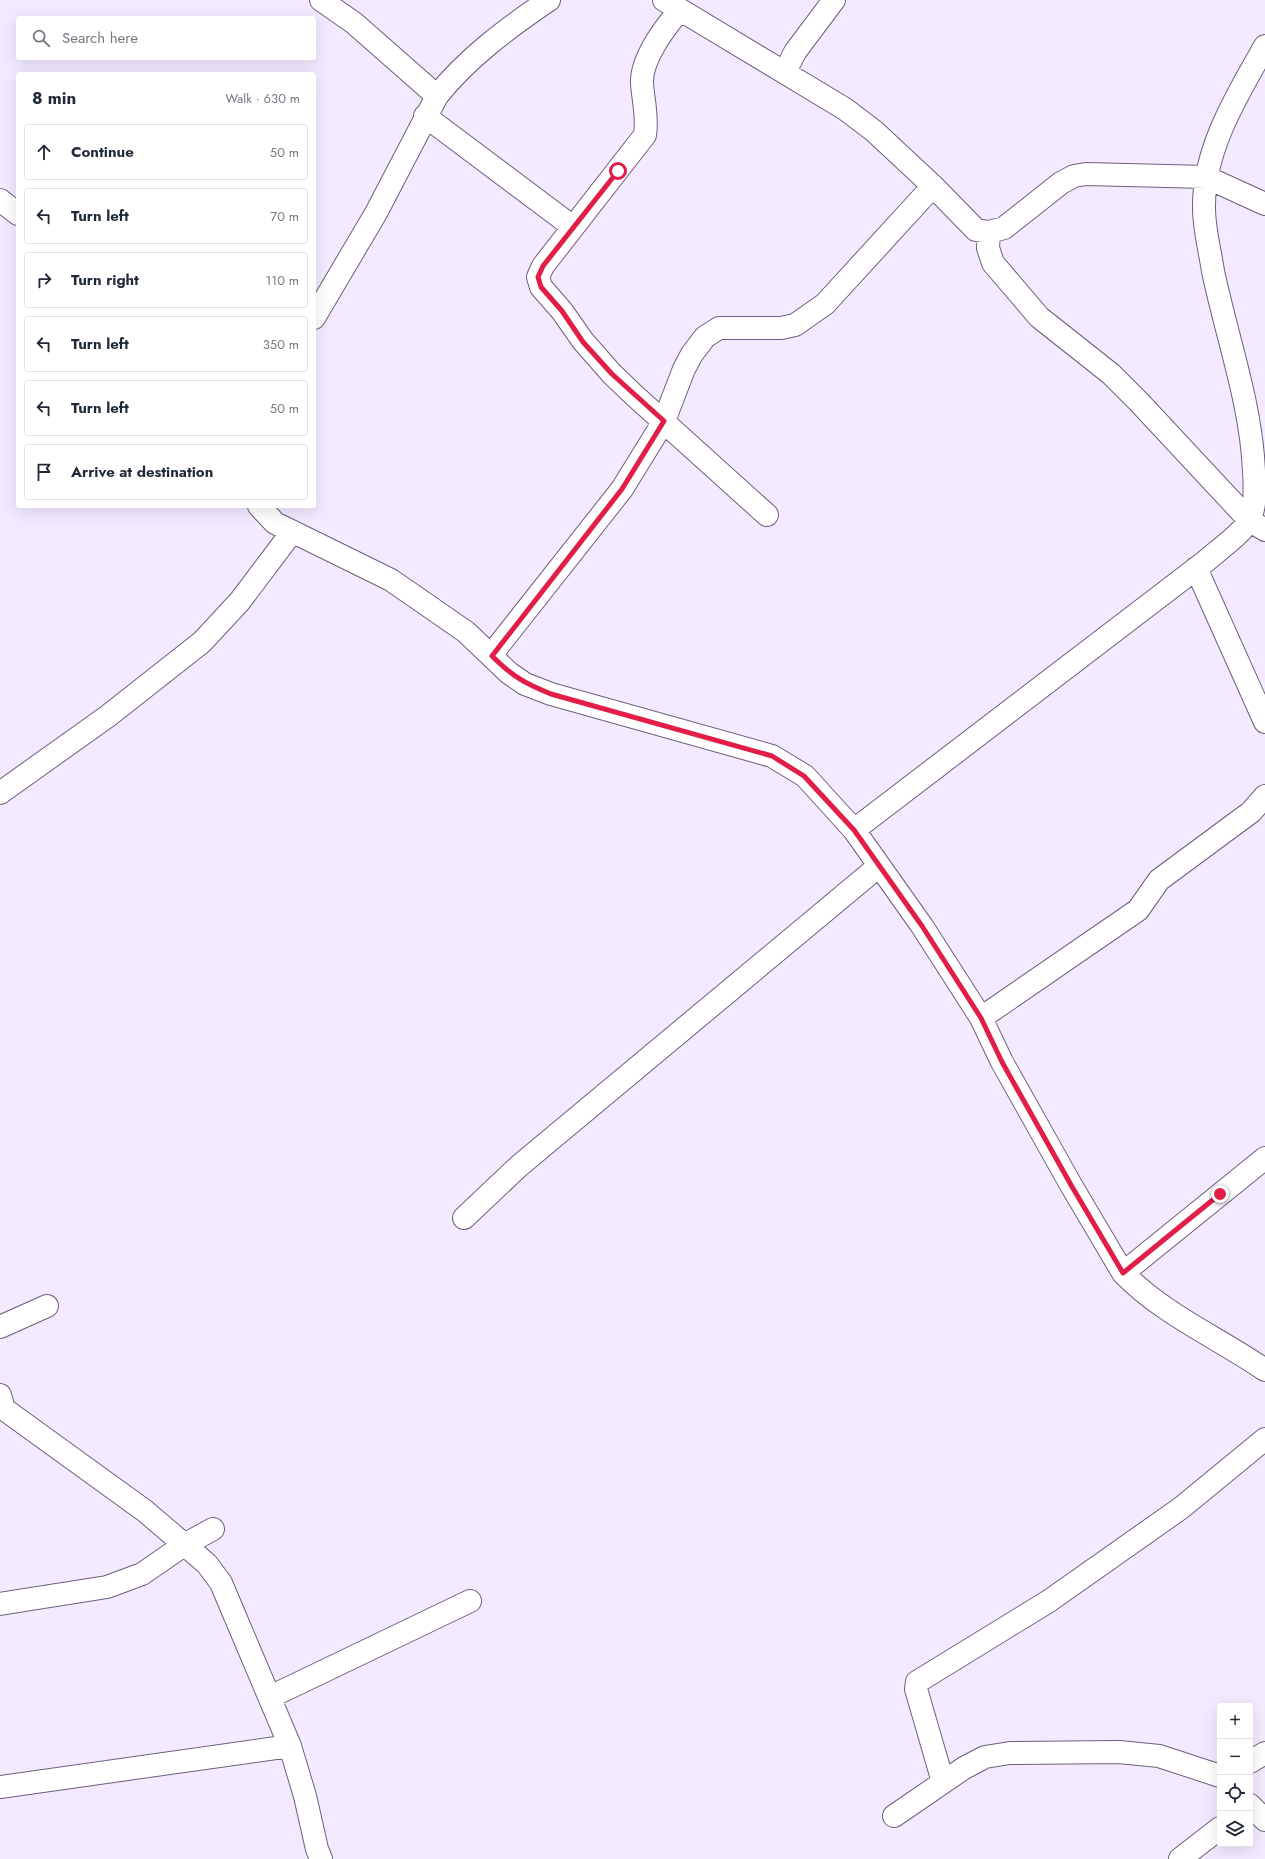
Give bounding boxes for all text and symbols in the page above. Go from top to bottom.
search box [16,16,316,60]
icon: search [30,27,52,49]
text: Search here [62,27,138,49]
text: 8 min [32,86,76,110]
text: Walk · 630 m [225,89,300,108]
icon: ahead [33,141,55,163]
text: Continue [71,141,134,163]
text: 50 m [270,143,299,162]
route start [609,162,627,180]
icon: left [33,205,55,227]
text: Turn left [71,205,129,227]
text: 70 m [270,207,299,226]
icon: right [33,269,55,291]
text: Turn right [71,269,139,291]
text: 110 m [265,271,299,290]
icon: left [33,333,55,355]
text: Turn left [71,333,129,355]
text: 350 m [263,335,299,354]
icon: left [33,397,55,419]
text: Turn left [71,397,129,419]
text: 50 m [270,399,299,418]
icon: arrive [33,461,55,483]
text: Arrive at destination [71,461,213,483]
route end [1211,1185,1229,1203]
map controls [1217,1703,1253,1847]
button: + [1217,1703,1253,1739]
button: − [1217,1739,1253,1775]
button: locate [1217,1775,1253,1811]
button: layers [1217,1811,1253,1847]

